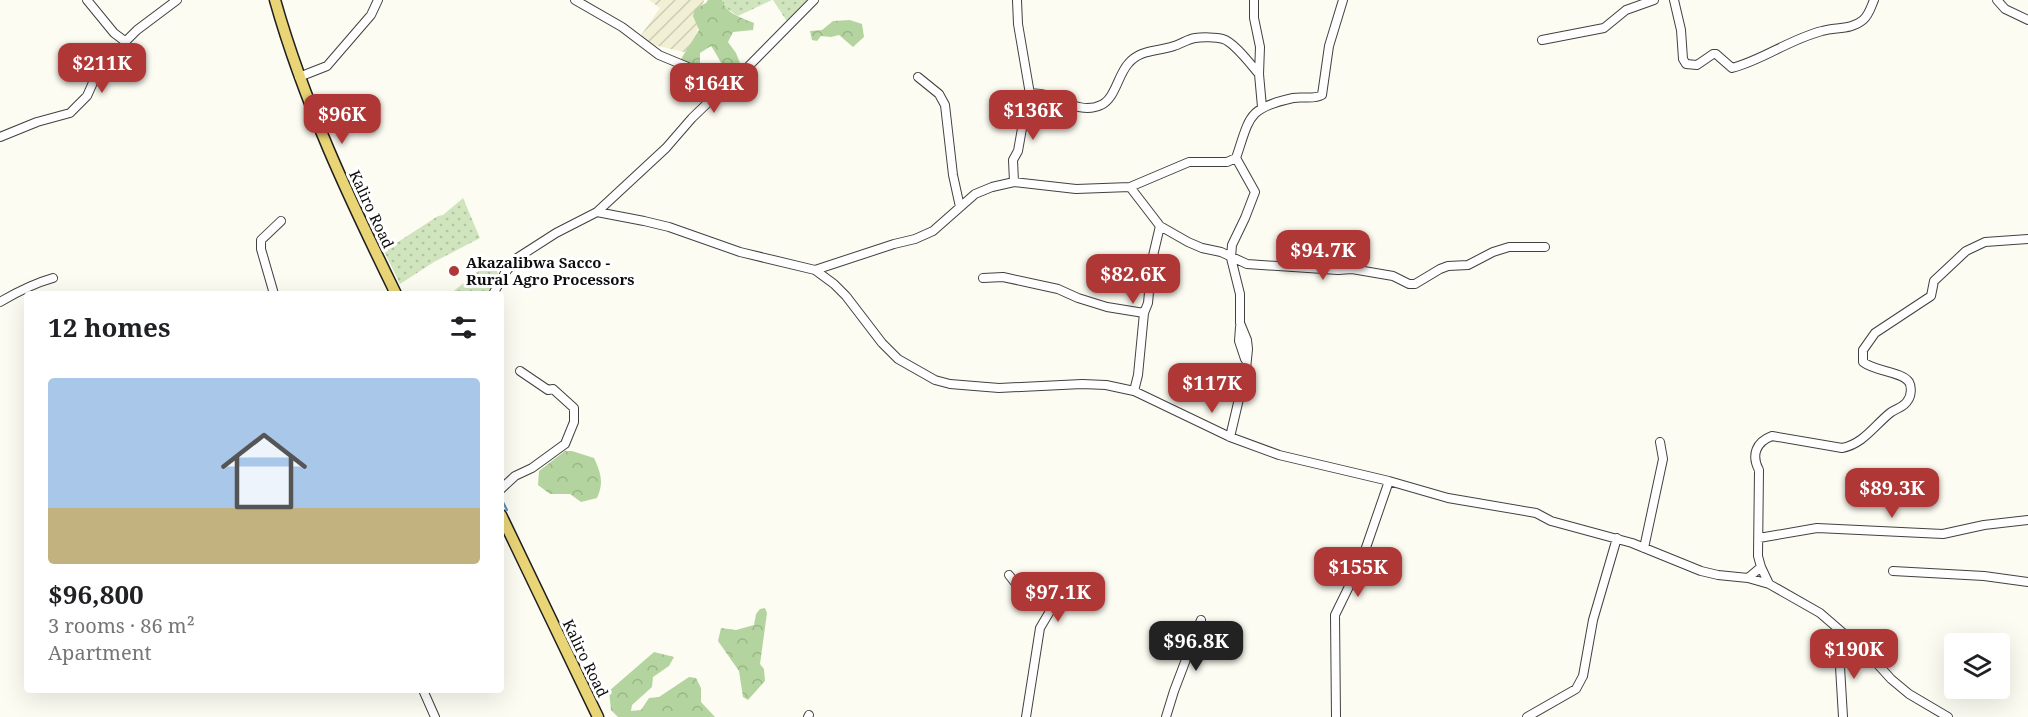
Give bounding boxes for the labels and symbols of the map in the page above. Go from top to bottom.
pin: $211K [60,43,144,94]
pin: $164K [672,63,756,114]
pin: $136K [991,90,1075,141]
pin: $96K [306,94,378,145]
street label: Kaliro Road [345,167,399,251]
pin: $94.7K [1274,230,1372,281]
place label: Akazalibwa Sacco - Rural Agro Processors [466,252,635,289]
pin: $82.6K [1084,254,1182,305]
marker: Akazalibwa Sacco - Rural Agro Processors [447,264,461,278]
pin: $117K [1170,363,1254,414]
pin: $89.3K [1843,468,1941,519]
pin: $155K [1316,547,1400,598]
pin: $97.1K [1009,572,1107,623]
street label: Kaliro Road [559,616,613,700]
pin: $96.8K [1147,621,1245,672]
pin: $190K [1812,629,1896,680]

